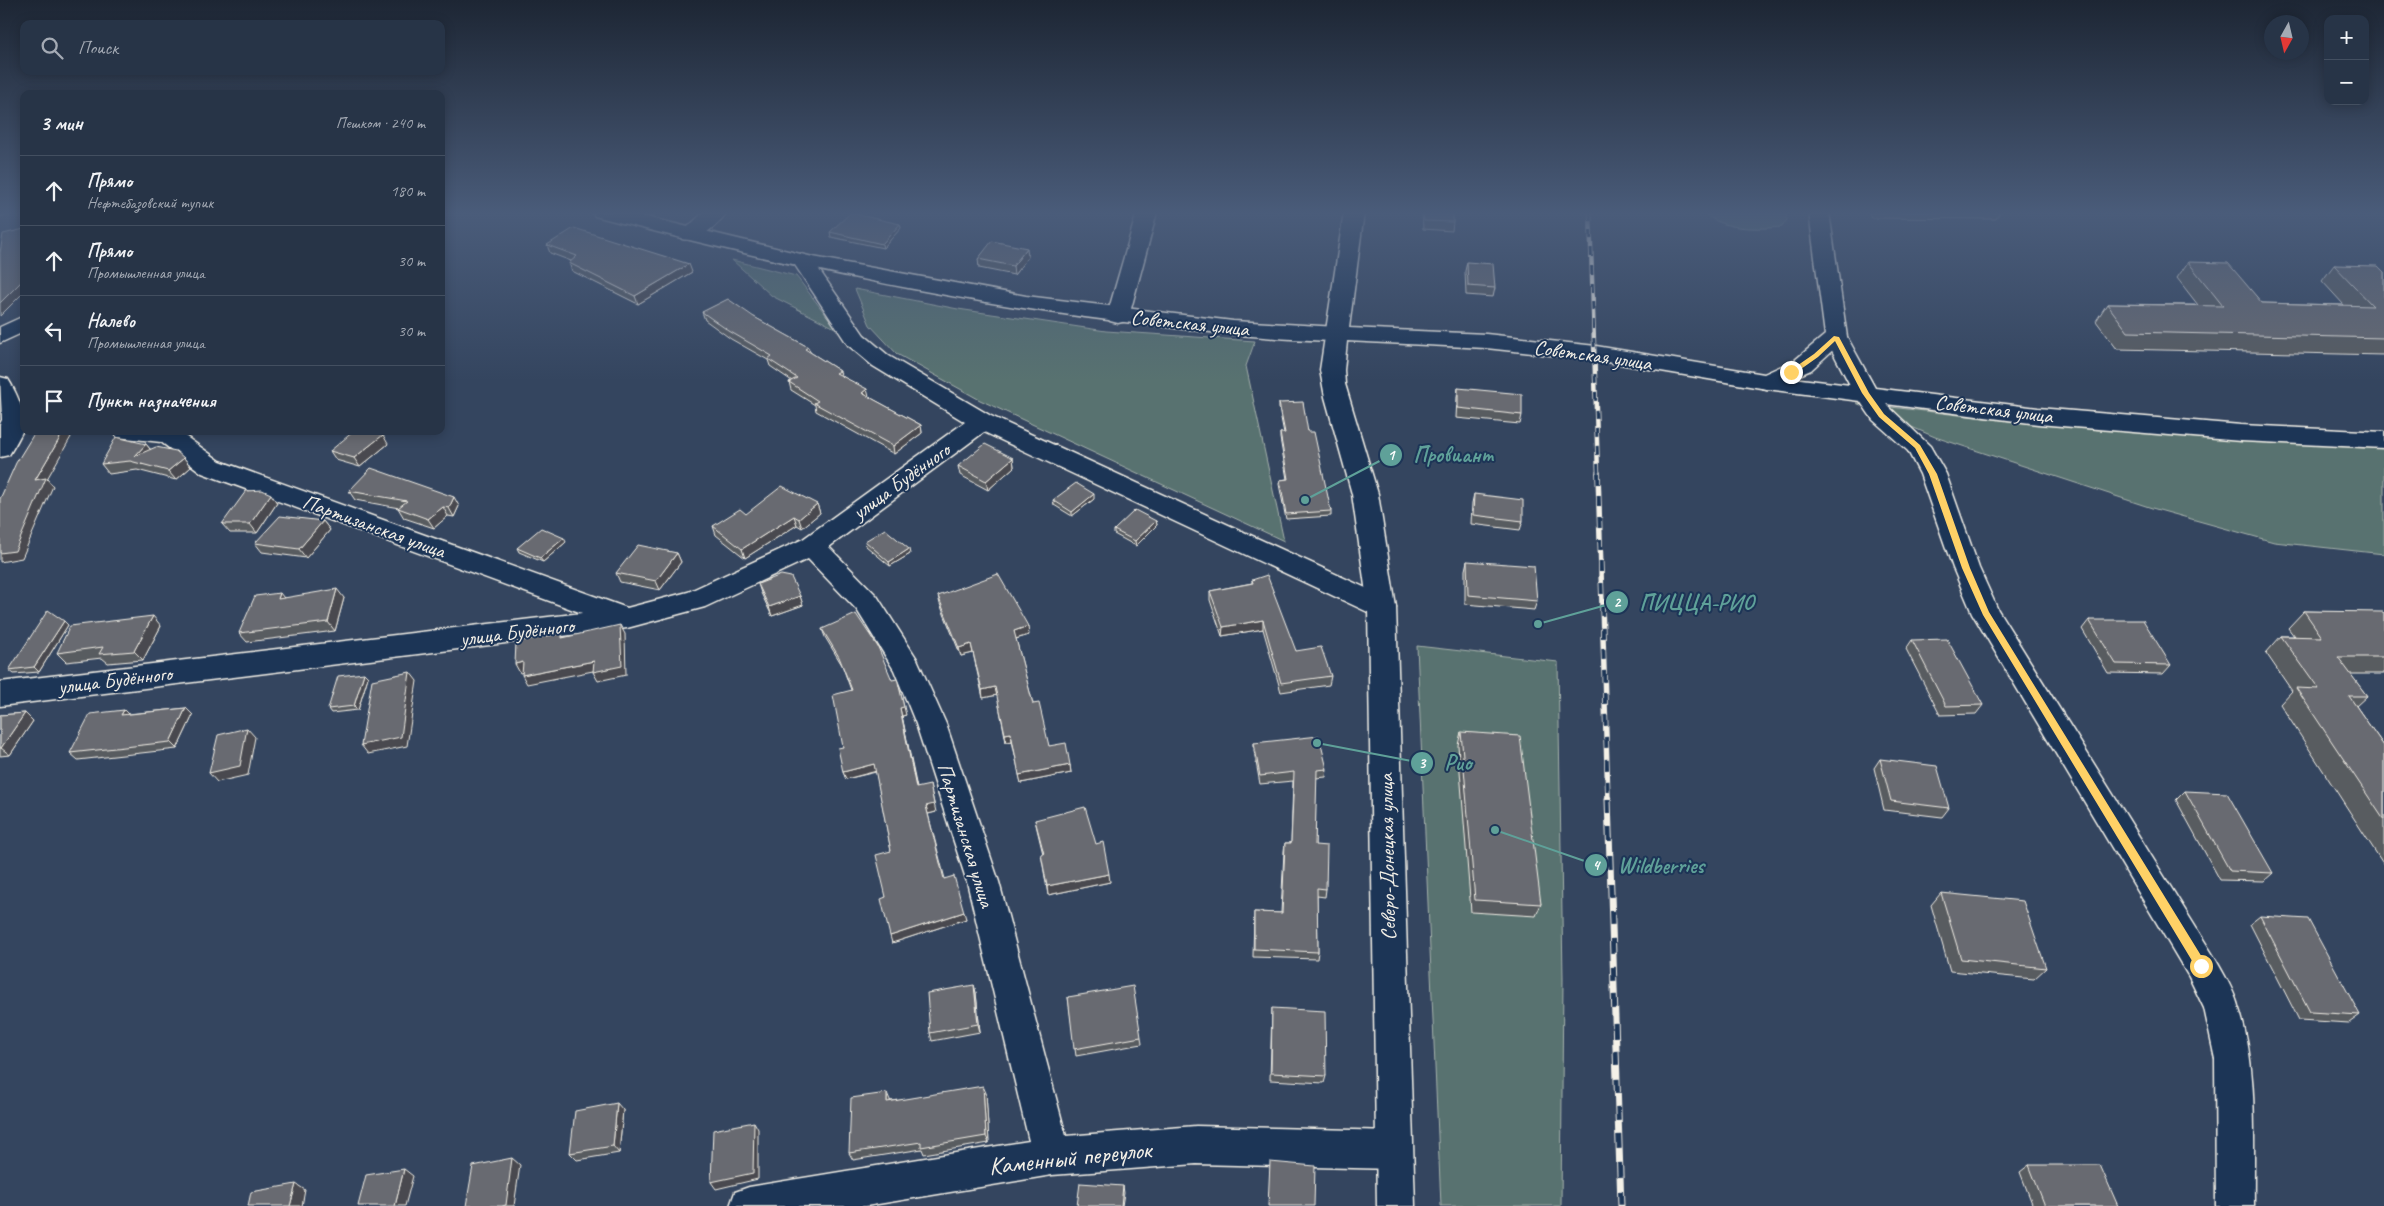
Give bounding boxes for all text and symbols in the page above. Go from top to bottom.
north arrow [2264,15,2309,60]
map controls [2324,15,2369,105]
button: + [2324,15,2369,60]
search box [20,20,445,75]
icon: search [38,34,66,62]
text: Поиск [78,36,118,60]
button: − [2324,60,2369,105]
text: 3 мин [40,110,83,136]
text: Пешком · 240 m [336,113,425,133]
text: Прямо [87,169,132,193]
icon: ahead [40,177,68,205]
text: 180 m [391,181,425,201]
text: Нефтебазовский тупик [87,193,213,213]
text: Прямо [87,239,132,263]
icon: ahead [40,247,68,275]
text: 30 m [398,251,425,271]
text: Промышленная улица [87,263,205,283]
street label: Советская улица [1130,304,1252,342]
text: Налево [87,309,135,333]
icon: left [40,317,68,345]
text: 30 m [398,321,425,341]
text: Промышленная улица [87,333,205,353]
street label: Советская улица [1533,334,1655,376]
route end [1780,361,1803,384]
icon: arrive [40,387,68,415]
text: Пункт назначения [87,389,216,413]
street label: Советская улица [1934,389,2056,429]
street label: улица Будённого [845,435,957,526]
callout: Провиант [1379,436,1503,473]
text: Провиант [1413,441,1495,469]
text: 1 [1388,446,1397,465]
street label: Партизанская улица [299,488,450,564]
callout: ПИЦЦА-РИО [1605,584,1764,621]
text: ПИЦЦА-РИО [1640,589,1756,617]
text: 2 [1614,593,1622,612]
street label: улица Будённого [457,612,578,652]
street label: улица Будённого [55,660,176,700]
callout: Рио [1409,744,1482,781]
text: Рио [1444,749,1474,777]
text: 3 [1419,754,1427,773]
street label: Партизанская улица [932,760,1001,912]
street label: Северо-Донецкая улица [1373,772,1401,941]
callout: Wildberries [1583,847,1714,884]
text: Wildberries [1618,852,1706,880]
text: 4 [1593,856,1602,875]
route start [2190,955,2213,978]
street label: Каменный переулок [987,1133,1155,1182]

